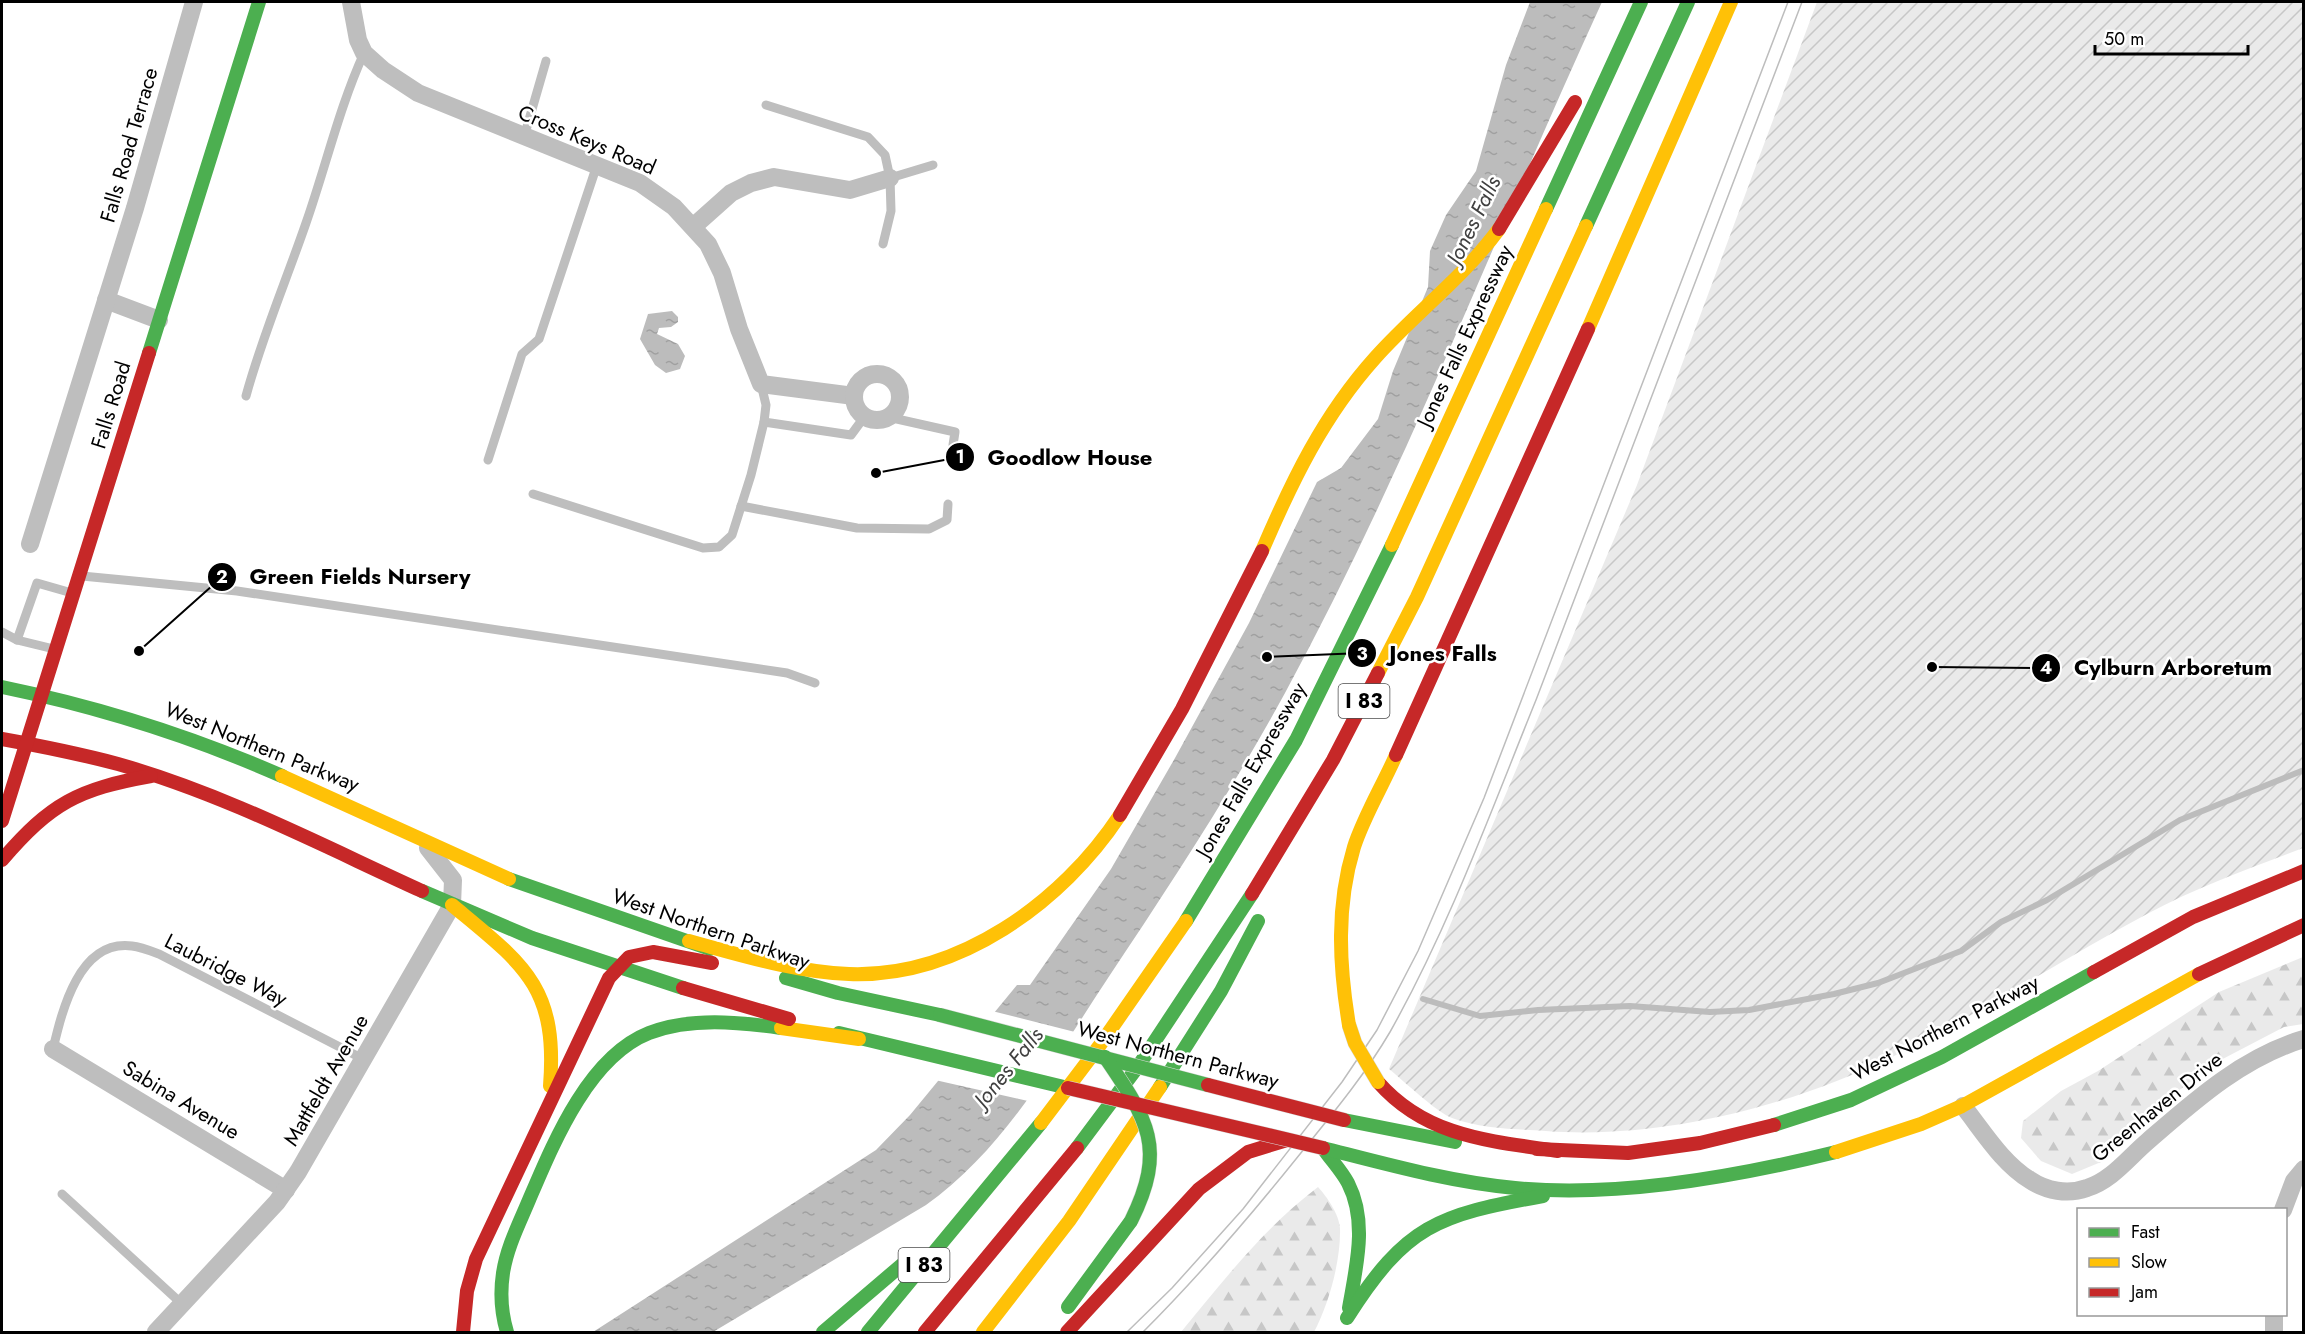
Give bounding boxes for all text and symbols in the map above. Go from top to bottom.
scale bar [2095,18,2248,56]
text: 50 m [2104,26,2144,52]
street label: Falls Road Terrace [93,64,165,226]
street label: Cross Keys Road [513,97,661,183]
water label: Jones Falls [1436,170,1508,273]
street label: Jones Falls Expressway [1408,239,1521,435]
street label: Falls Road [84,358,138,452]
callout: Goodlow House [945,437,1164,477]
text: Goodlow House [988,441,1152,473]
text: 1 [955,444,965,470]
callout: Green Fields Nursery [207,557,482,597]
text: Green Fields Nursery [249,560,471,592]
text: 2 [216,564,228,590]
callout: Jones Falls [1347,633,1509,673]
text: Jones Falls [1385,637,1497,669]
text: 3 [1356,641,1368,667]
callout: Cylburn Arboretum [2031,648,2284,688]
text: Cylburn Arboretum [2074,651,2272,683]
text: 4 [2040,655,2052,681]
street label: Jones Falls Expressway [1187,676,1314,866]
road number: I 83 [1338,684,1390,718]
street label: West Northern Parkway [160,694,364,800]
street label: West Northern Parkway [608,881,815,977]
street label: Laubridge Way [159,926,293,1014]
street label: West Northern Parkway [1846,967,2045,1088]
street label: Mattfeldt Avenue [276,1008,376,1151]
street label: West Northern Parkway [1074,1014,1283,1097]
water label: Jones Falls [963,1020,1051,1117]
street label: Greenhaven Drive [2085,1045,2229,1169]
street label: Sabina Avenue [117,1053,245,1147]
legend [2077,1208,2287,1316]
text: Fast [2131,1219,2160,1245]
road number: I 83 [898,1248,950,1282]
text: Slow [2131,1249,2168,1275]
text: Jam [2129,1279,2158,1305]

